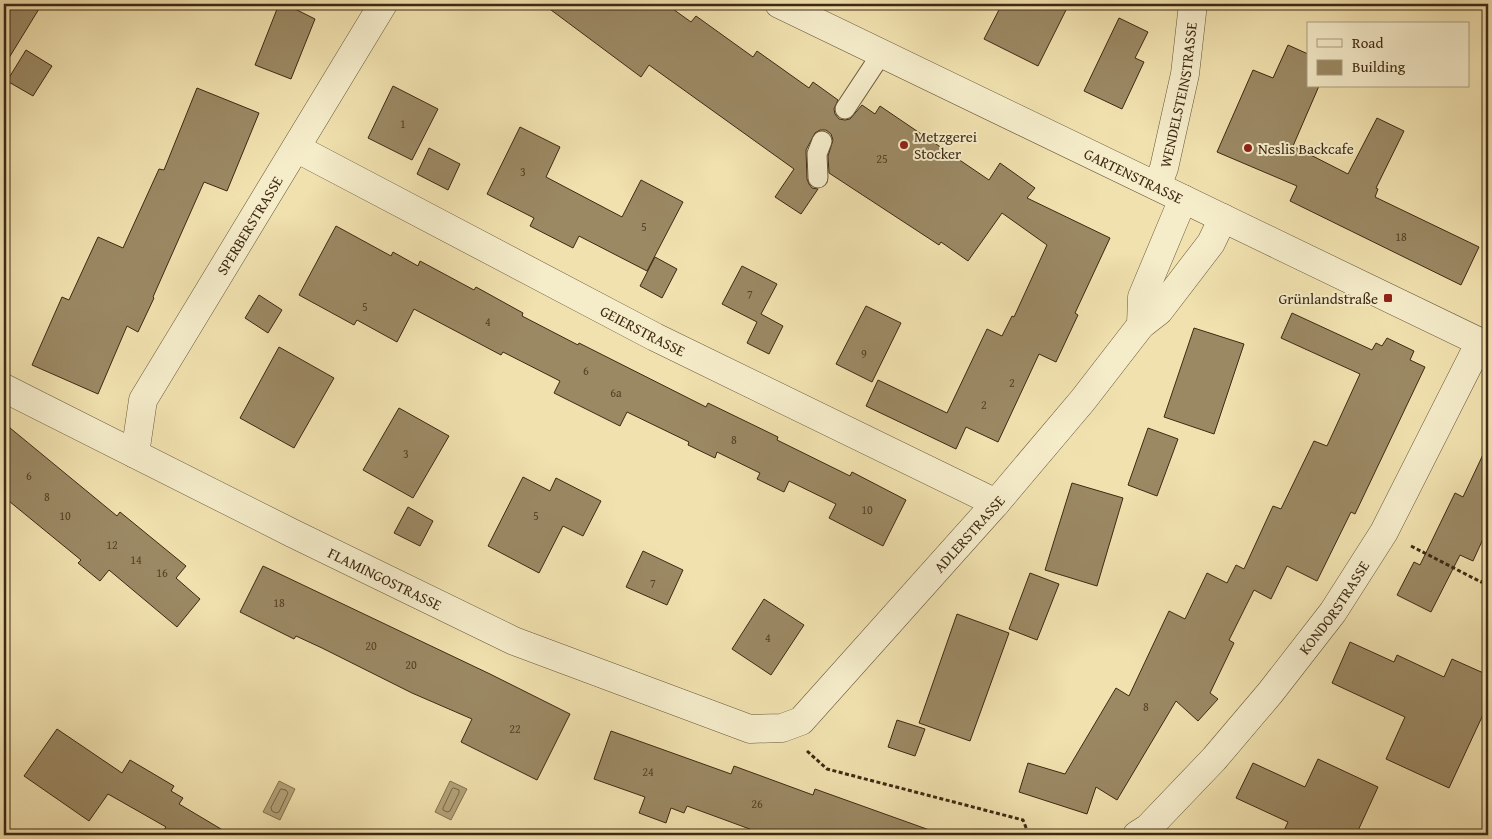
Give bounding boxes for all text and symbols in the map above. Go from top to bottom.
street label: WENDELSTEINSTRASSE [1154,21,1201,169]
legend [1307,22,1470,88]
text: Road [1352,32,1383,53]
text: Building [1352,56,1406,77]
house number: 1 [400,115,406,132]
place label: Metzgerei Stocker [914,126,977,164]
place label: Neslis Backcafe [1258,138,1354,159]
marker: Metzgerei Stocker [898,139,910,151]
street label: GARTENSTRASSE [1081,142,1187,208]
marker: Neslis Backcafe [1242,142,1254,154]
house number: 25 [876,150,888,167]
house number: 3 [520,163,526,180]
street label: SPERBERSTRASSE [211,171,287,279]
house number: 5 [641,218,647,235]
house number: 18 [1395,228,1407,245]
house number: 7 [747,286,753,303]
place label: Grünlandstraße [1279,288,1378,309]
marker: Grünlandstraße [1382,292,1394,304]
house number: 5 [362,298,368,315]
street label: GEIERSTRASSE [597,300,689,361]
house number: 4 [485,313,491,330]
house number: 9 [861,345,867,362]
house number: 6 [583,362,589,379]
house number: 2 [1009,374,1015,391]
house number: 6a [610,384,622,401]
house number: 2 [981,396,987,413]
house number: 8 [731,431,737,448]
house number: 3 [403,445,409,462]
house number: 6 [26,467,32,484]
house number: 8 [44,488,50,505]
street label: ADLERSTRASSE [928,490,1009,577]
house number: 10 [861,501,873,518]
house number: 10 [59,507,71,524]
house number: 5 [533,507,539,524]
house number: 12 [106,536,118,553]
street label: FLAMINGOSTRASSE [325,542,446,615]
house number: 14 [130,551,142,568]
street label: KONDORSTRASSE [1294,556,1374,658]
house number: 16 [156,564,168,581]
house number: 7 [650,575,656,592]
house number: 18 [273,594,285,611]
house number: 4 [765,629,771,646]
house number: 20 [365,637,377,654]
house number: 20 [405,656,417,673]
house number: 8 [1143,698,1149,715]
house number: 22 [509,720,521,737]
house number: 24 [642,763,654,780]
house number: 26 [751,795,763,812]

